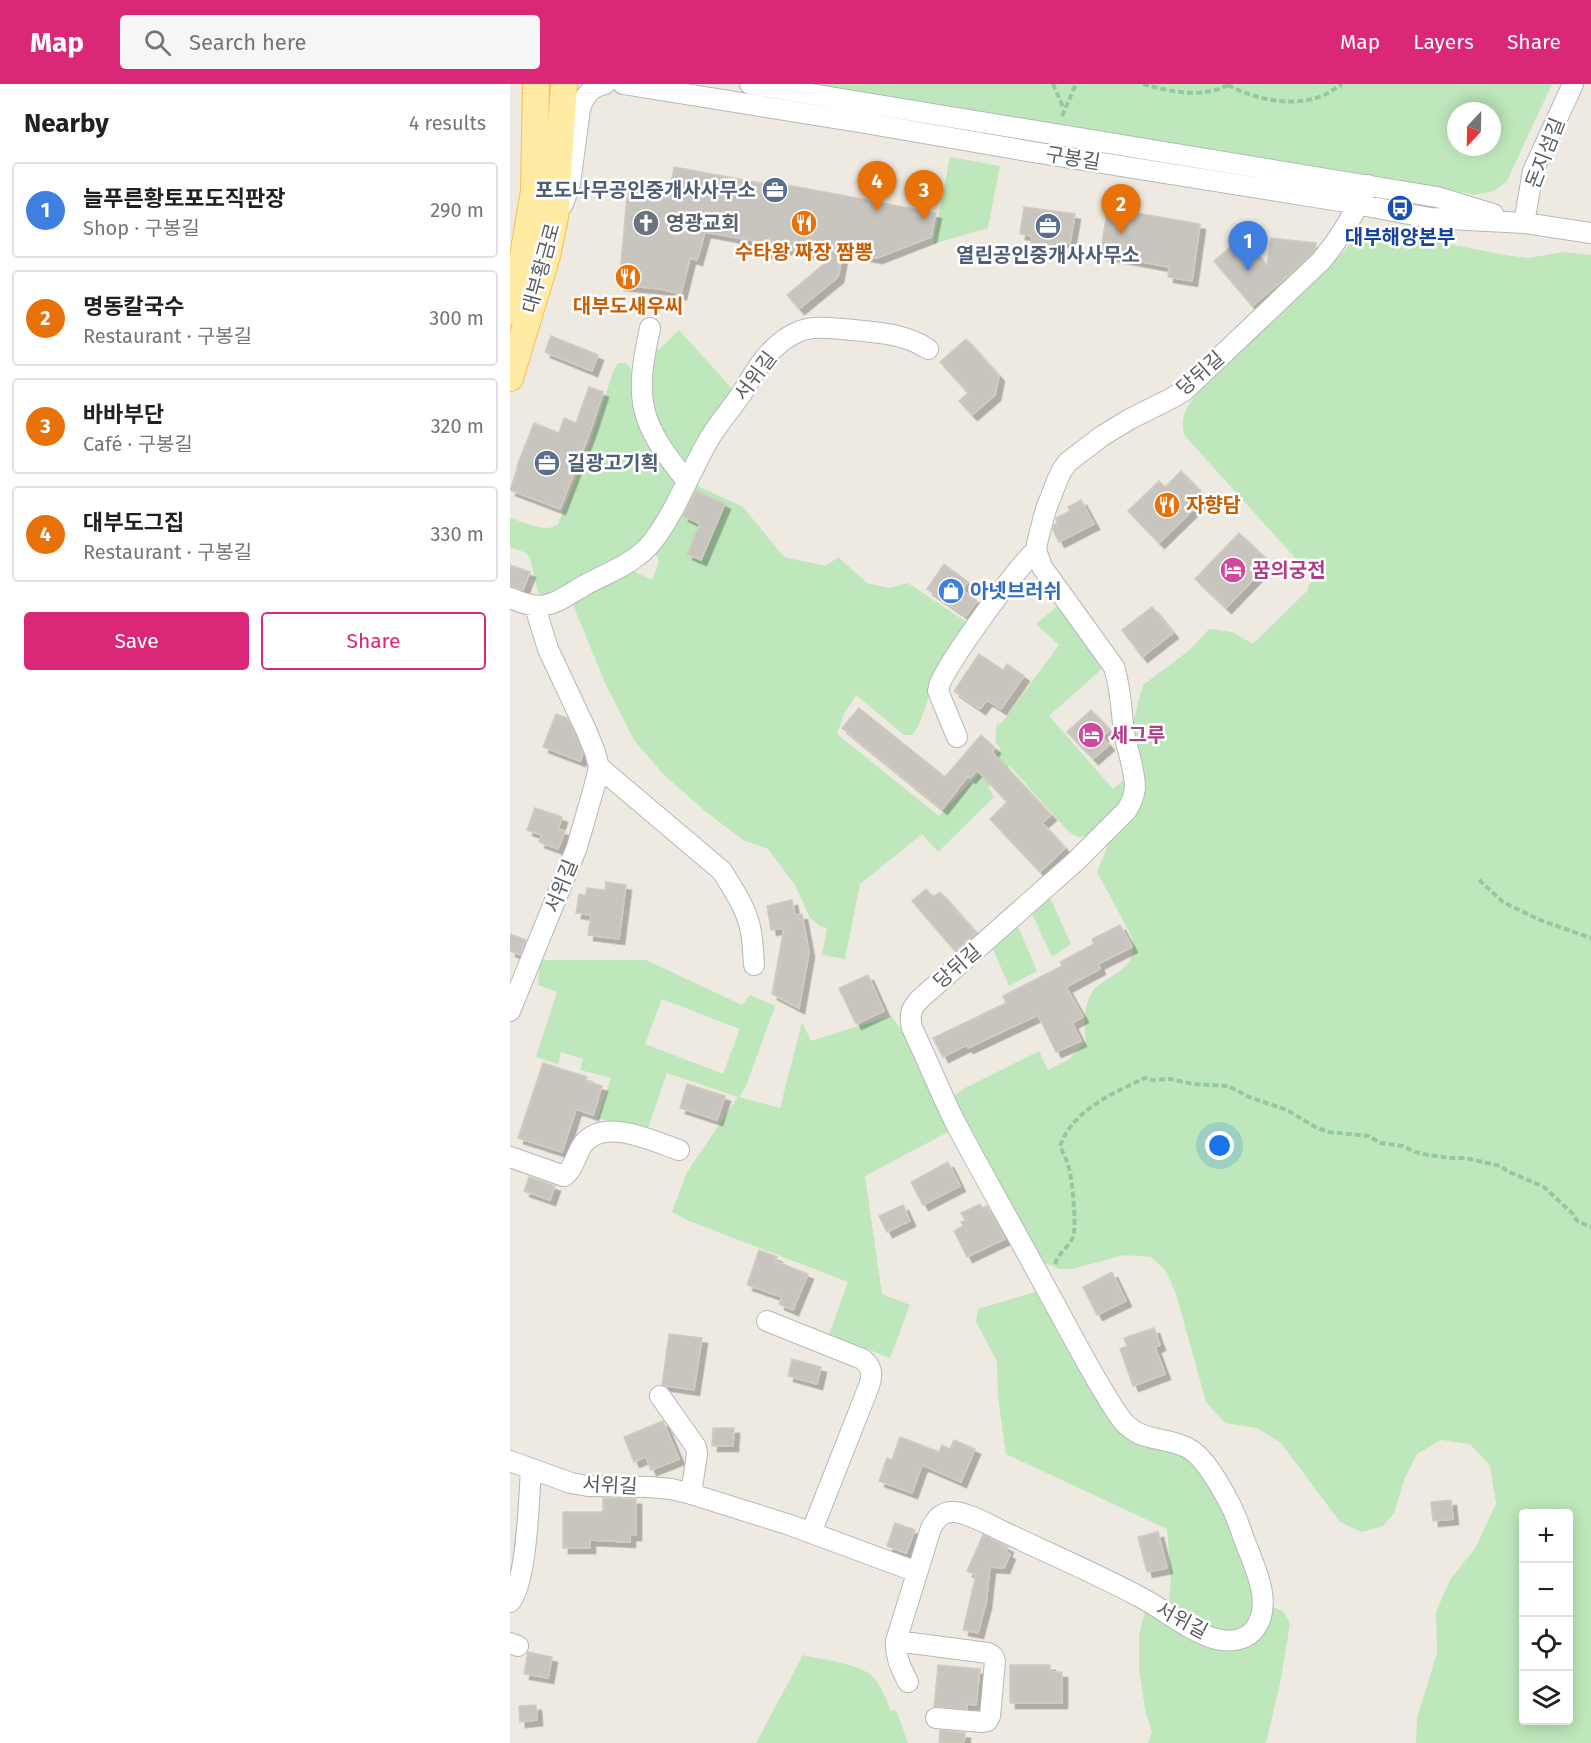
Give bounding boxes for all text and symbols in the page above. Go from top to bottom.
search box [120,15,540,69]
text: Map [30,26,84,59]
icon: search [141,26,174,59]
text: Search here [189,29,307,56]
text: Map [1340,29,1380,55]
text: Layers [1413,29,1474,55]
text: Share [1507,29,1561,55]
north arrow [1447,102,1501,156]
text: Nearby [24,108,109,139]
text: 4 results [409,111,486,135]
street label: 돈지섬길 [1521,114,1569,192]
street label: 구봉길 [1044,142,1102,174]
pin: 4 [858,162,896,211]
pin: 3 [904,170,944,220]
office icon: 포도나무공인중개사사무소 [760,175,790,205]
place label: 포도나무공인중개사사무소 [535,178,756,202]
pin: 2 [1102,184,1140,234]
text: 늘푸른황토포도직판장 [83,185,285,212]
bus stop icon: 대부해양본부 [1385,193,1415,223]
text: 1 [41,198,50,222]
text: 290 m [430,198,484,222]
church icon: 영광교회 [631,208,661,238]
restaurant icon: 수타왕 짜장 짬뽕 [789,208,819,238]
place label: 영광교회 [666,211,740,235]
office icon: 열린공인중개사사무소 [1033,211,1063,241]
text: Shop · 구봉길 [83,216,200,240]
street label: 대부황금로 [518,220,564,316]
pin: 1 [1228,222,1268,271]
place label: 대부해양본부 [1345,225,1455,249]
place label: 수타왕 짜장 짬뽕 [735,240,873,264]
place label: 열린공인중개사사무소 [956,243,1140,267]
restaurant icon: 대부도새우씨 [613,262,643,292]
text: 명동칼국수 [83,293,184,320]
place label: 대부도새우씨 [573,294,683,318]
text: 2 [40,306,51,330]
text: 300 m [429,306,484,330]
text: Restaurant · 구봉길 [83,324,252,348]
street label: 당뒤길 [1171,346,1229,400]
street label: 서위길 [729,347,781,405]
text: 바바부단 [83,401,164,428]
text: 3 [40,414,51,438]
text: 320 m [431,414,484,438]
text: Café · 구봉길 [83,432,193,456]
office icon: 길광고기획 [532,448,562,478]
place label: 길광고기획 [567,451,659,475]
restaurant icon: 자향담 [1152,490,1182,520]
place label: 자향담 [1186,493,1241,517]
text: 대부도그집 [83,509,184,536]
text: 4 [40,522,51,546]
text: 330 m [430,522,484,546]
text: Restaurant · 구봉길 [83,540,252,564]
hotel icon: 꿈의궁전 [1218,555,1248,585]
place label: 꿈의궁전 [1252,558,1326,582]
shop icon: 아넷브러쉬 [936,576,966,606]
place label: 아넷브러쉬 [970,579,1062,603]
button: Save [24,612,249,670]
button: Share [261,612,486,670]
hotel icon: 세그루 [1076,720,1106,750]
place label: 세그루 [1110,723,1165,747]
street label: 서위길 [540,856,582,916]
street label: 당뒤길 [928,939,986,993]
your location [1205,1131,1234,1160]
street label: 서위길 [582,1472,638,1498]
map controls [1519,1509,1573,1725]
button: + [1519,1509,1573,1563]
button: − [1519,1563,1573,1617]
street label: 서위길 [1152,1596,1212,1644]
button: locate [1519,1617,1573,1671]
button: layers [1519,1671,1573,1725]

